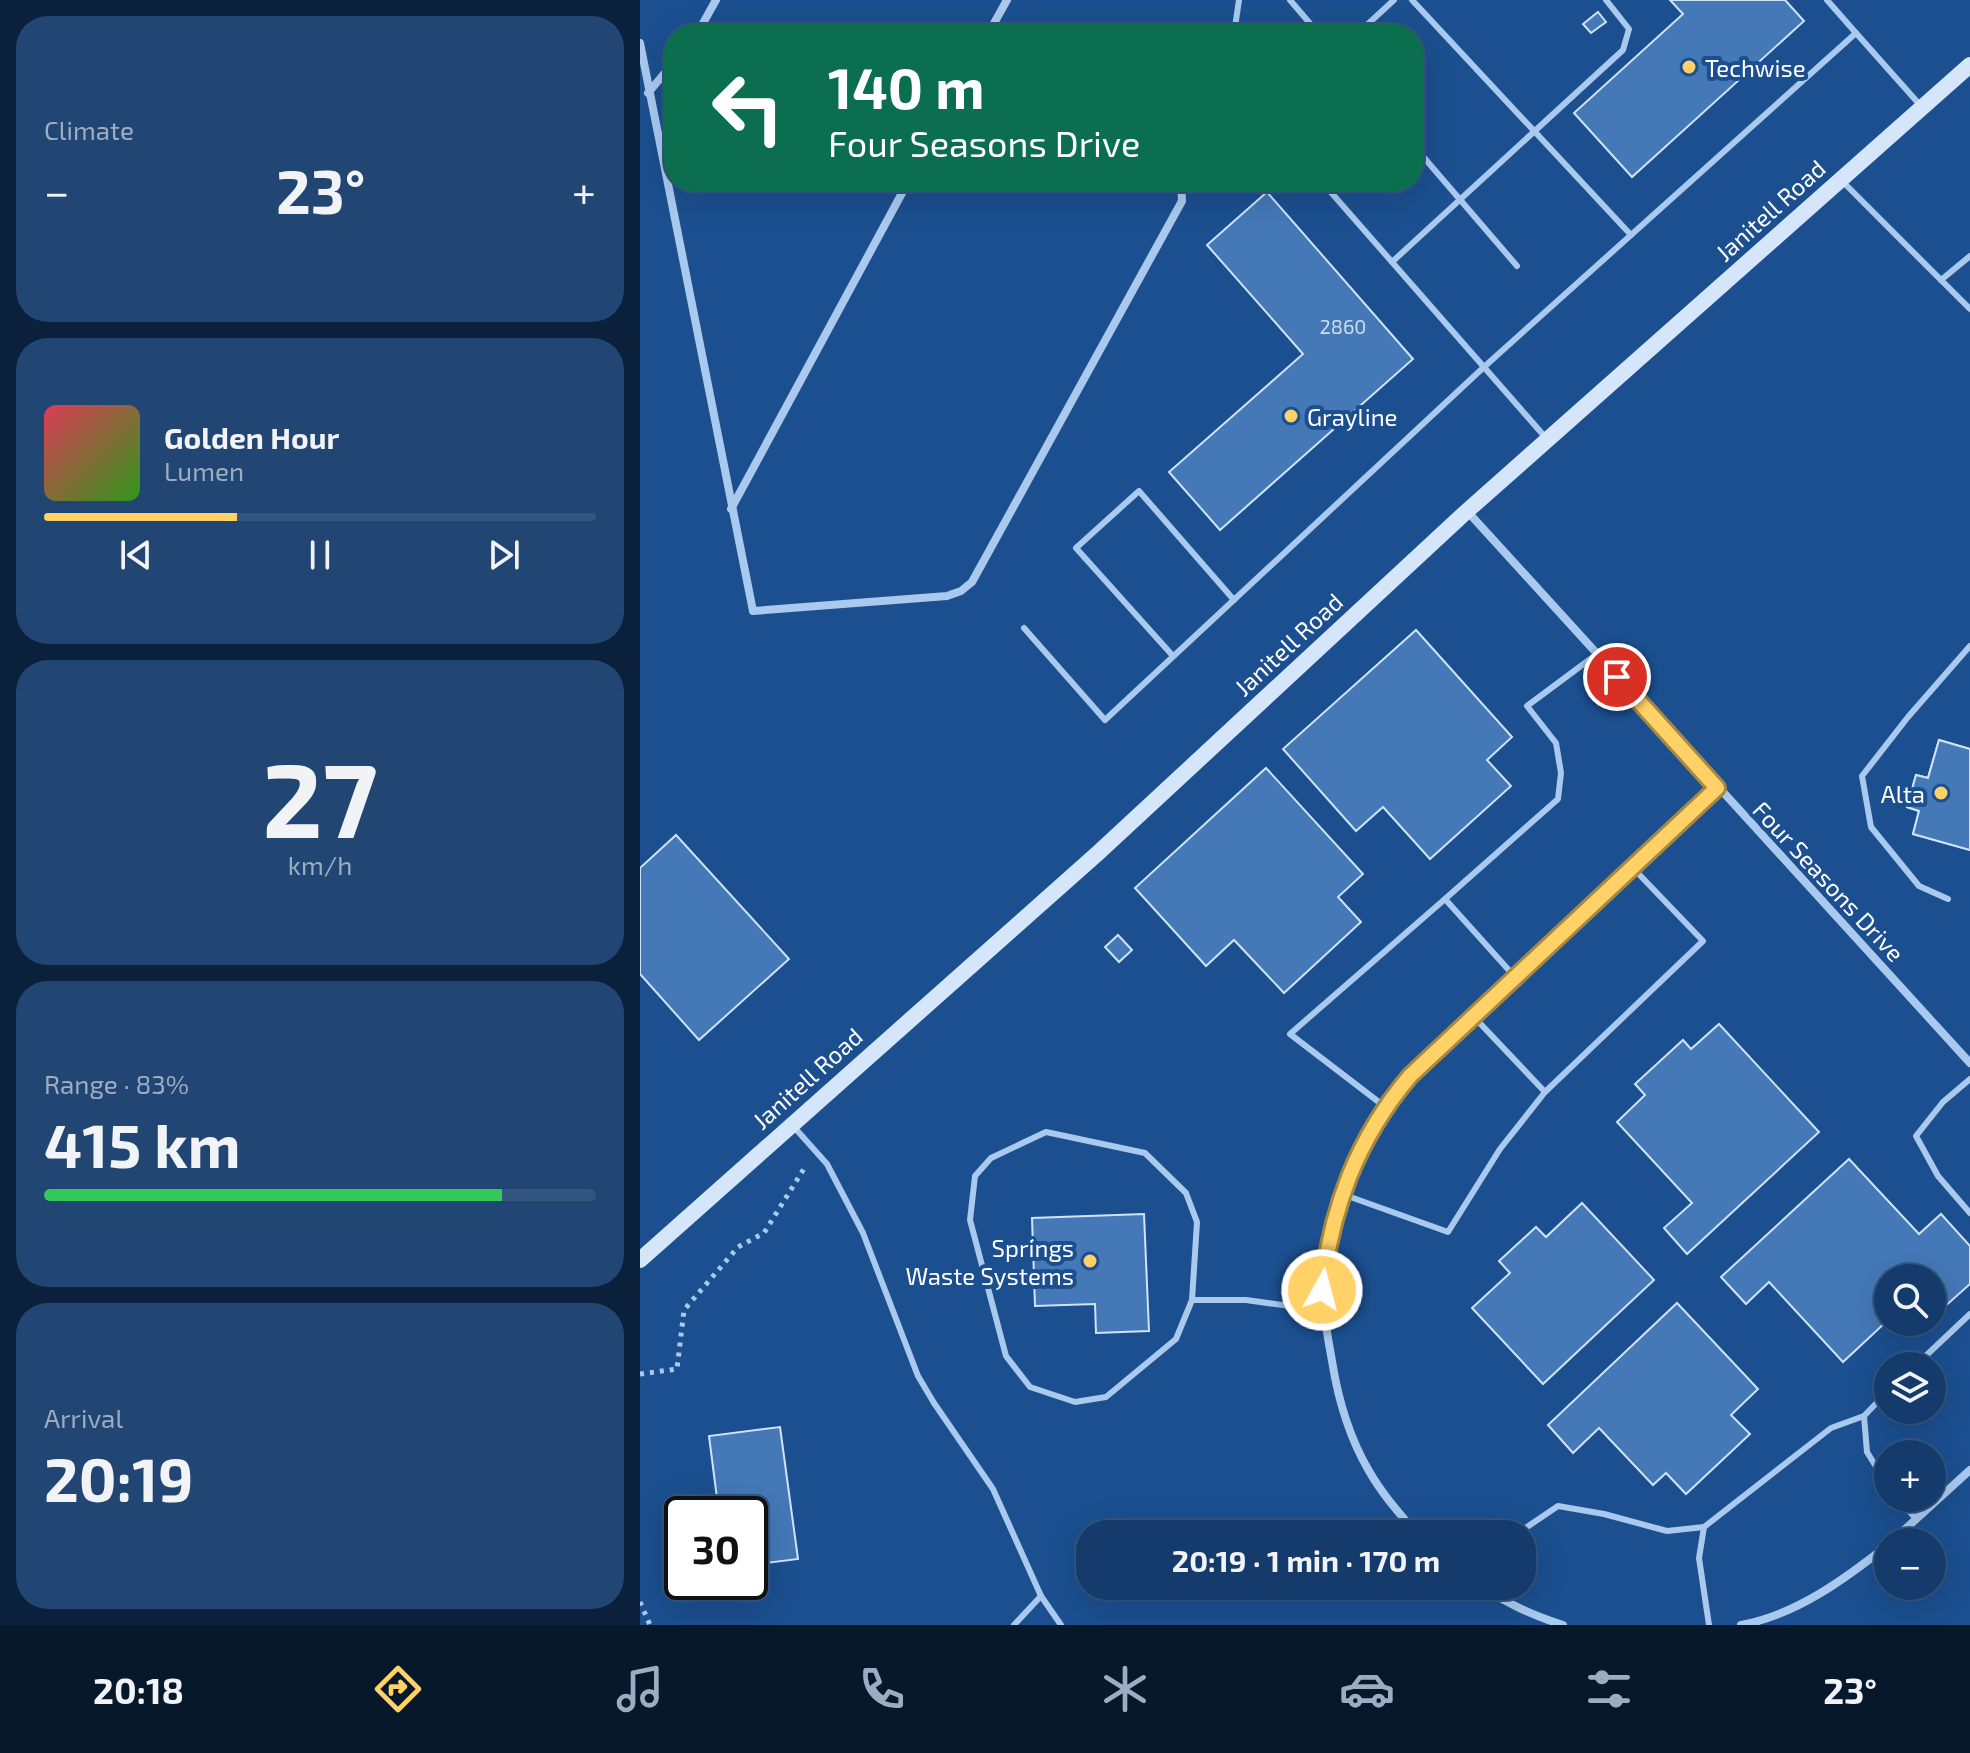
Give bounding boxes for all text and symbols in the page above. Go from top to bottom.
text: 140 m [828,53,985,120]
place label: Techwise [1705,53,1806,82]
icon: left [696,56,800,160]
marker: Techwise [1680,58,1698,76]
text: Climate [44,114,134,145]
text: Four Seasons Drive [828,121,1140,164]
street label: Janitell Road [1709,153,1831,267]
text: 23° [276,154,366,226]
text: − [44,164,70,217]
text: + [572,164,596,217]
house number: 2860 [1320,314,1366,338]
place label: Grayline [1307,402,1397,431]
marker: Grayline [1282,407,1300,425]
text: Golden Hour [164,419,339,455]
text: Lumen [164,455,244,486]
icon: previous [114,533,158,577]
icon: pause [298,533,342,577]
icon: next [482,533,526,577]
street label: Janitell Road [1228,586,1348,702]
pin [1583,643,1651,711]
icon: arrive [1595,655,1639,699]
text: 27 [262,734,378,859]
place label: Alta [1881,779,1925,808]
marker: Alta [1932,784,1950,802]
street label: Four Seasons Drive [1747,795,1911,967]
text: km/h [288,849,352,880]
street label: Janitell Road [746,1021,868,1135]
text: Range · 83% [44,1068,189,1099]
text: 415 km [44,1108,241,1180]
place label: Springs Waste Systems [905,1233,1074,1290]
position arrow [1280,1248,1364,1332]
marker: Springs Waste Systems [1081,1252,1099,1270]
map controls [1874,1264,1946,1600]
button: search [1874,1264,1946,1336]
button: layers [1874,1352,1946,1424]
text: Arrival [44,1402,123,1433]
button: + [1874,1440,1946,1512]
text: 20:19 [44,1442,193,1514]
speed limit sign: 30 [664,1496,768,1600]
button: − [1874,1528,1946,1600]
text: 20:19 · 1 min · 170 m [1172,1542,1440,1578]
icon: directions [370,1661,426,1717]
icon: music [612,1661,668,1717]
icon: phone [854,1661,910,1717]
icon: climate [1097,1661,1153,1717]
icon: car [1339,1661,1395,1717]
icon: filters [1581,1661,1637,1717]
text: 20:18 [93,1668,184,1711]
text: 23° [1823,1668,1877,1711]

